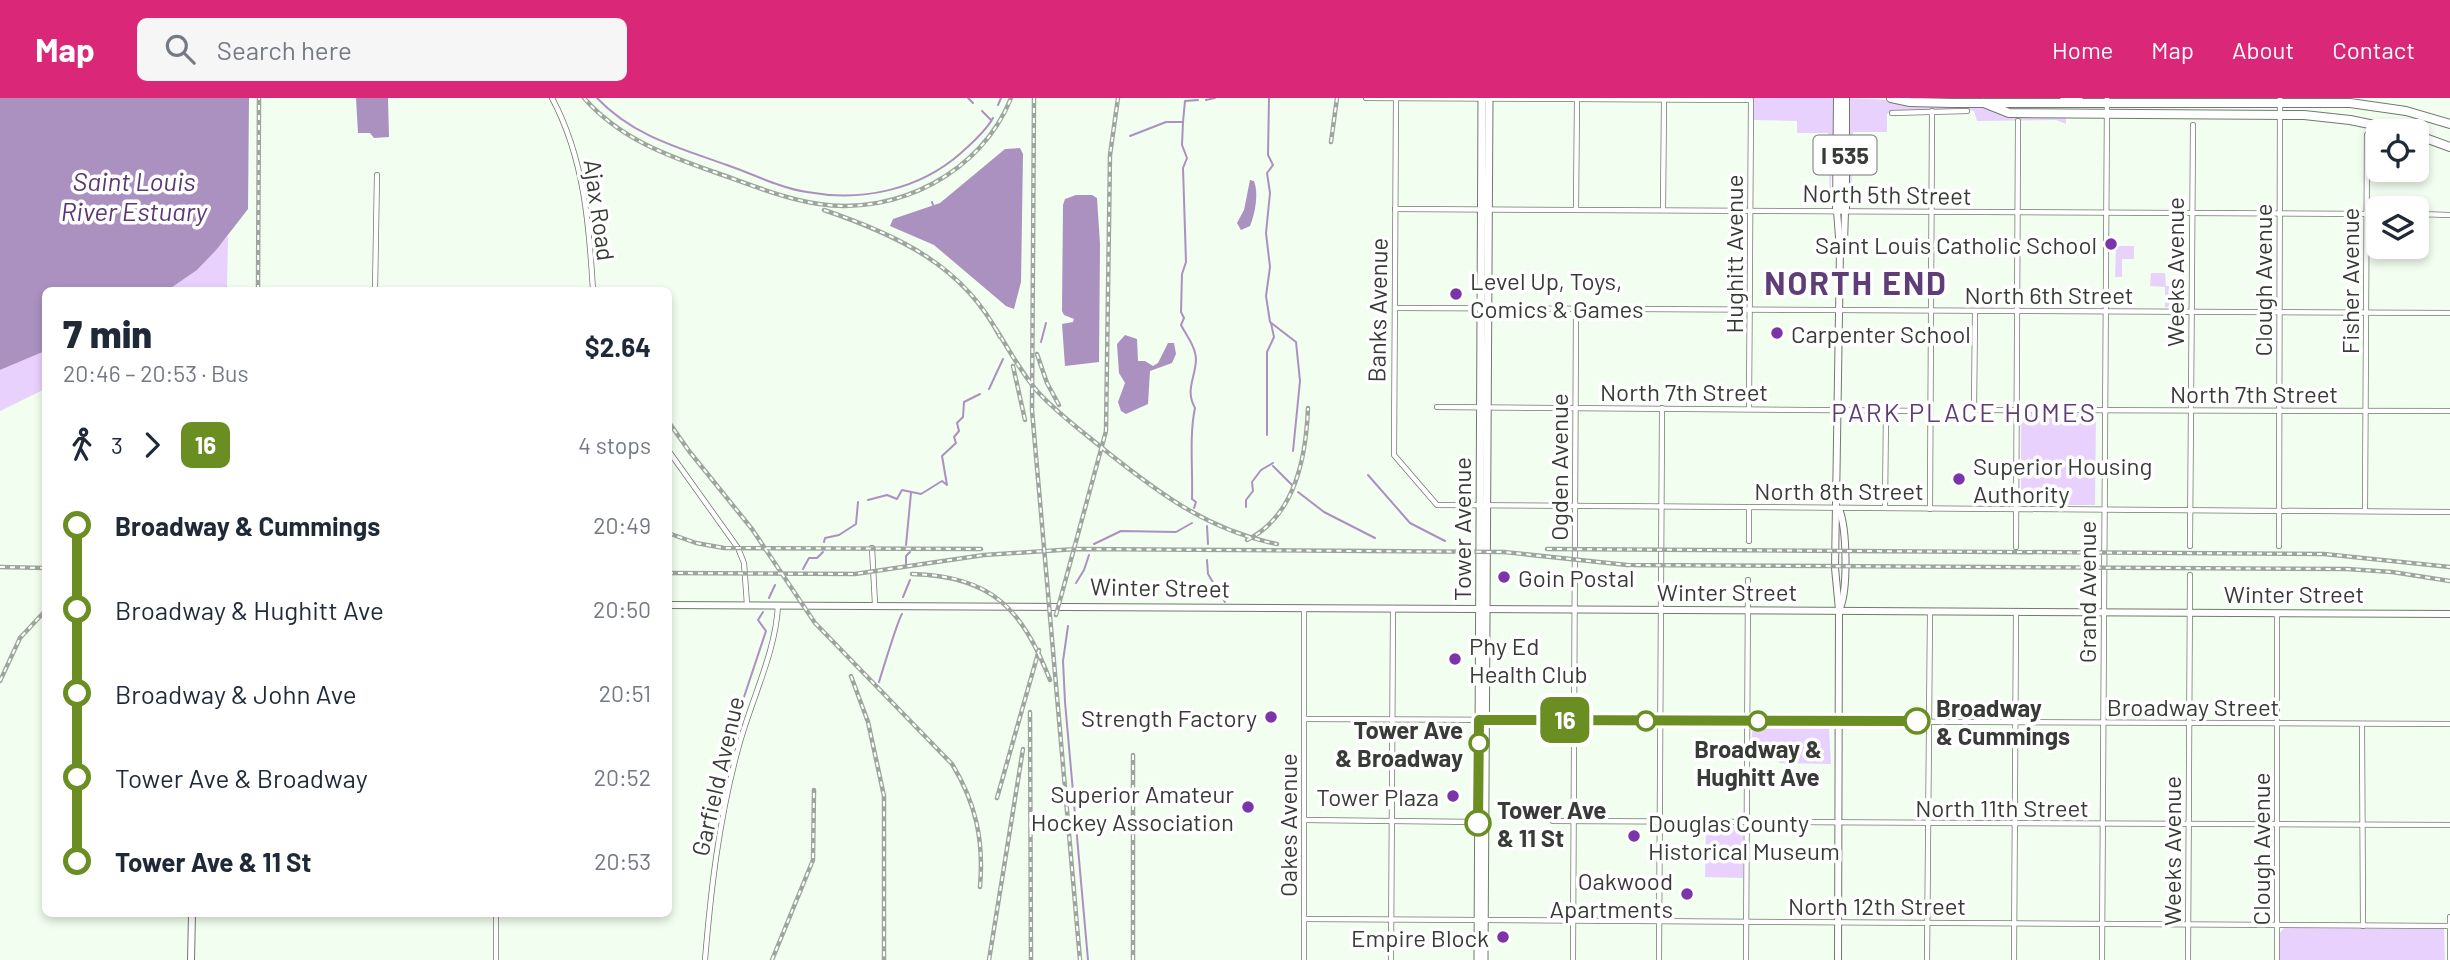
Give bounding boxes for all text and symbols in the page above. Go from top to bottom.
search box [137,18,627,81]
text: Map [35,29,95,69]
icon: search [161,30,199,68]
text: Search here [217,34,352,65]
text: Home [2052,35,2113,64]
text: Map [2151,35,2194,64]
text: About [2232,35,2294,64]
text: Contact [2332,35,2415,64]
map controls [2366,119,2429,259]
button: locate [2366,119,2429,182]
road number: I 535 [1814,136,1876,174]
street label: Ajax Road [579,157,621,263]
water label: Saint Louis River Estuary [61,165,209,226]
street label: Hughitt Avenue [1719,175,1748,334]
street label: North 5th Street [1802,178,1972,210]
button: layers [2366,196,2429,259]
street label: Weeks Avenue [2160,197,2189,347]
street label: Clough Avenue [2248,204,2277,356]
street label: Fisher Avenue [2335,208,2364,354]
place label: Saint Louis Catholic School [1815,230,2097,259]
marker: Saint Louis Catholic School [2103,236,2119,252]
street label: Banks Avenue [1361,237,1393,383]
district label: NORTH END [1764,263,1948,301]
place label: Level Up, Toys, Comics & Games [1470,266,1644,323]
street label: North 6th Street [1964,280,2134,309]
marker: Level Up, Toys, Comics & Games [1448,286,1464,302]
text: 7 min [63,310,152,356]
place label: Carpenter School [1791,319,1971,348]
marker: Carpenter School [1769,325,1785,341]
text: $2.64 [585,331,651,362]
text: 20:46 – 20:53 · Bus [63,359,249,387]
street label: North 7th Street [1600,377,1768,406]
street label: North 7th Street [2170,379,2338,408]
street label: Ogden Avenue [1544,393,1573,541]
district label: PARK PLACE HOMES [1831,396,2097,427]
icon: walk [63,426,101,464]
icon: forward [133,426,171,464]
text: 16 [195,430,216,459]
text: 3 [111,431,123,459]
text: 4 stops [578,431,651,459]
place label: Superior Housing Authority [1973,451,2152,508]
street label: Tower Avenue [1447,457,1476,601]
marker: Superior Housing Authority [1951,471,1967,487]
street label: North 8th Street [1754,476,1924,505]
text: Broadway & Cummings [115,510,380,541]
text: 20:49 [593,511,651,539]
street label: Grand Avenue [2072,521,2101,663]
place label: Goin Postal [1518,563,1635,592]
marker: Goin Postal [1496,569,1512,585]
street label: Winter Street [1090,571,1230,603]
street label: Winter Street [1657,577,1797,606]
street label: Winter Street [2224,579,2364,608]
text: Broadway & Hughitt Ave [115,594,384,625]
text: 20:50 [593,595,651,623]
place label: Phy Ed Health Club [1469,631,1588,688]
marker: Phy Ed Health Club [1447,651,1463,667]
text: Broadway & John Ave [115,678,357,709]
text: 20:51 [599,679,651,707]
street label: Broadway Street [2107,692,2279,721]
street label: Garfield Avenue [685,693,749,859]
place label: Broadway & Cummings [1936,693,2070,750]
line badge: 16 [1534,697,1596,743]
place label: Strength Factory [1081,703,1257,732]
text: 16 [1554,705,1576,734]
marker: Broadway & Cummings [1904,708,1930,734]
marker: Strength Factory [1263,709,1279,725]
unlabelled marker [1636,711,1656,731]
marker: Broadway & Hughitt Ave [1748,711,1768,731]
place label: Tower Ave & Broadway [1335,715,1463,772]
marker: Tower Ave & Broadway [1469,733,1489,753]
place label: Broadway & Hughitt Ave [1694,734,1822,791]
street label: Oakes Avenue [1273,753,1302,897]
text: Tower Ave & Broadway [115,762,368,793]
text: 20:52 [594,763,651,791]
street label: Clough Avenue [2246,773,2275,925]
street label: Weeks Avenue [2157,776,2186,926]
place label: Superior Amateur Hockey Association [1031,779,1234,836]
place label: Tower Plaza [1316,782,1439,811]
marker: Tower Plaza [1445,788,1461,804]
street label: North 11th Street [1915,793,2089,822]
place label: Tower Ave & 11 St [1497,795,1606,852]
marker: Superior Amateur Hockey Association [1240,799,1256,815]
place label: Douglas County Historical Museum [1648,808,1840,865]
marker: Tower Ave & 11 St [1465,810,1491,836]
marker: Douglas County Historical Museum [1626,828,1642,844]
text: Tower Ave & 11 St [115,846,311,877]
text: 20:53 [594,847,651,875]
place label: Oakwood Apartments [1549,866,1673,923]
marker: Oakwood Apartments [1679,886,1695,902]
street label: North 12th Street [1788,891,1966,920]
place label: Empire Block [1351,923,1489,952]
marker: Empire Block [1495,929,1511,945]

